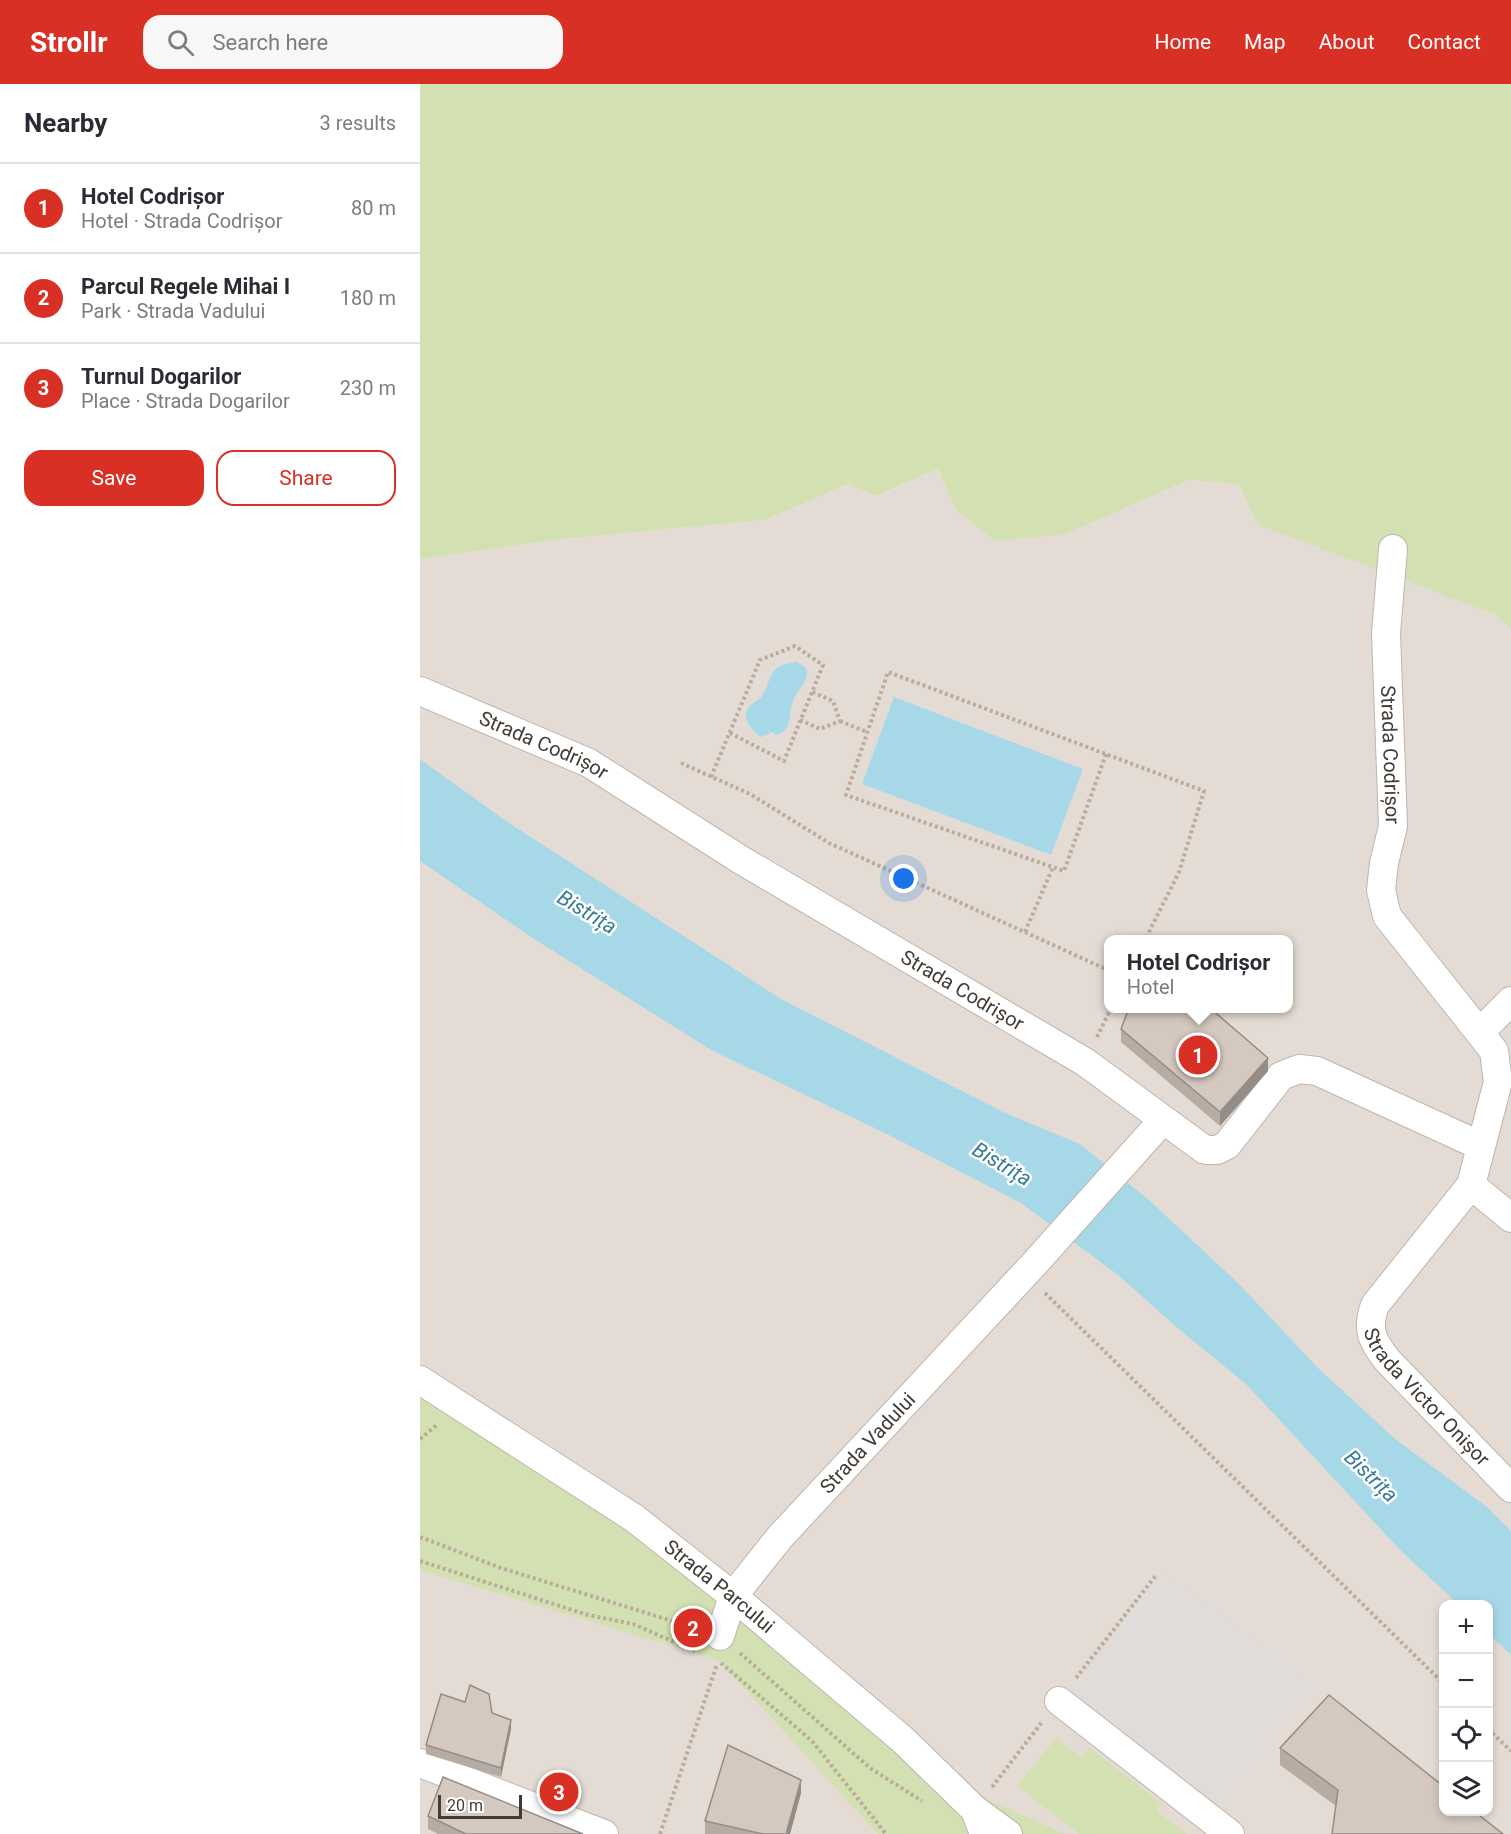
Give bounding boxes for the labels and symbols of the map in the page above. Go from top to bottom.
street label: Strada Codrișor [1376,685,1405,825]
street label: Strada Codrișor [476,706,613,784]
your location [889,864,918,893]
water label: Bistrița [553,885,621,939]
street label: Strada Codrișor [897,945,1029,1036]
pin: 1 [1178,1032,1218,1078]
water label: Bistrița [968,1137,1036,1191]
street label: Strada Victor Onișor [1359,1325,1495,1471]
street label: Strada Vadului [815,1387,920,1498]
water label: Bistrița [1339,1445,1403,1507]
street label: Strada Parcului [659,1534,780,1638]
pin: 2 [674,1606,712,1650]
pin: 3 [540,1770,578,1814]
scale bar [438,1792,522,1820]

